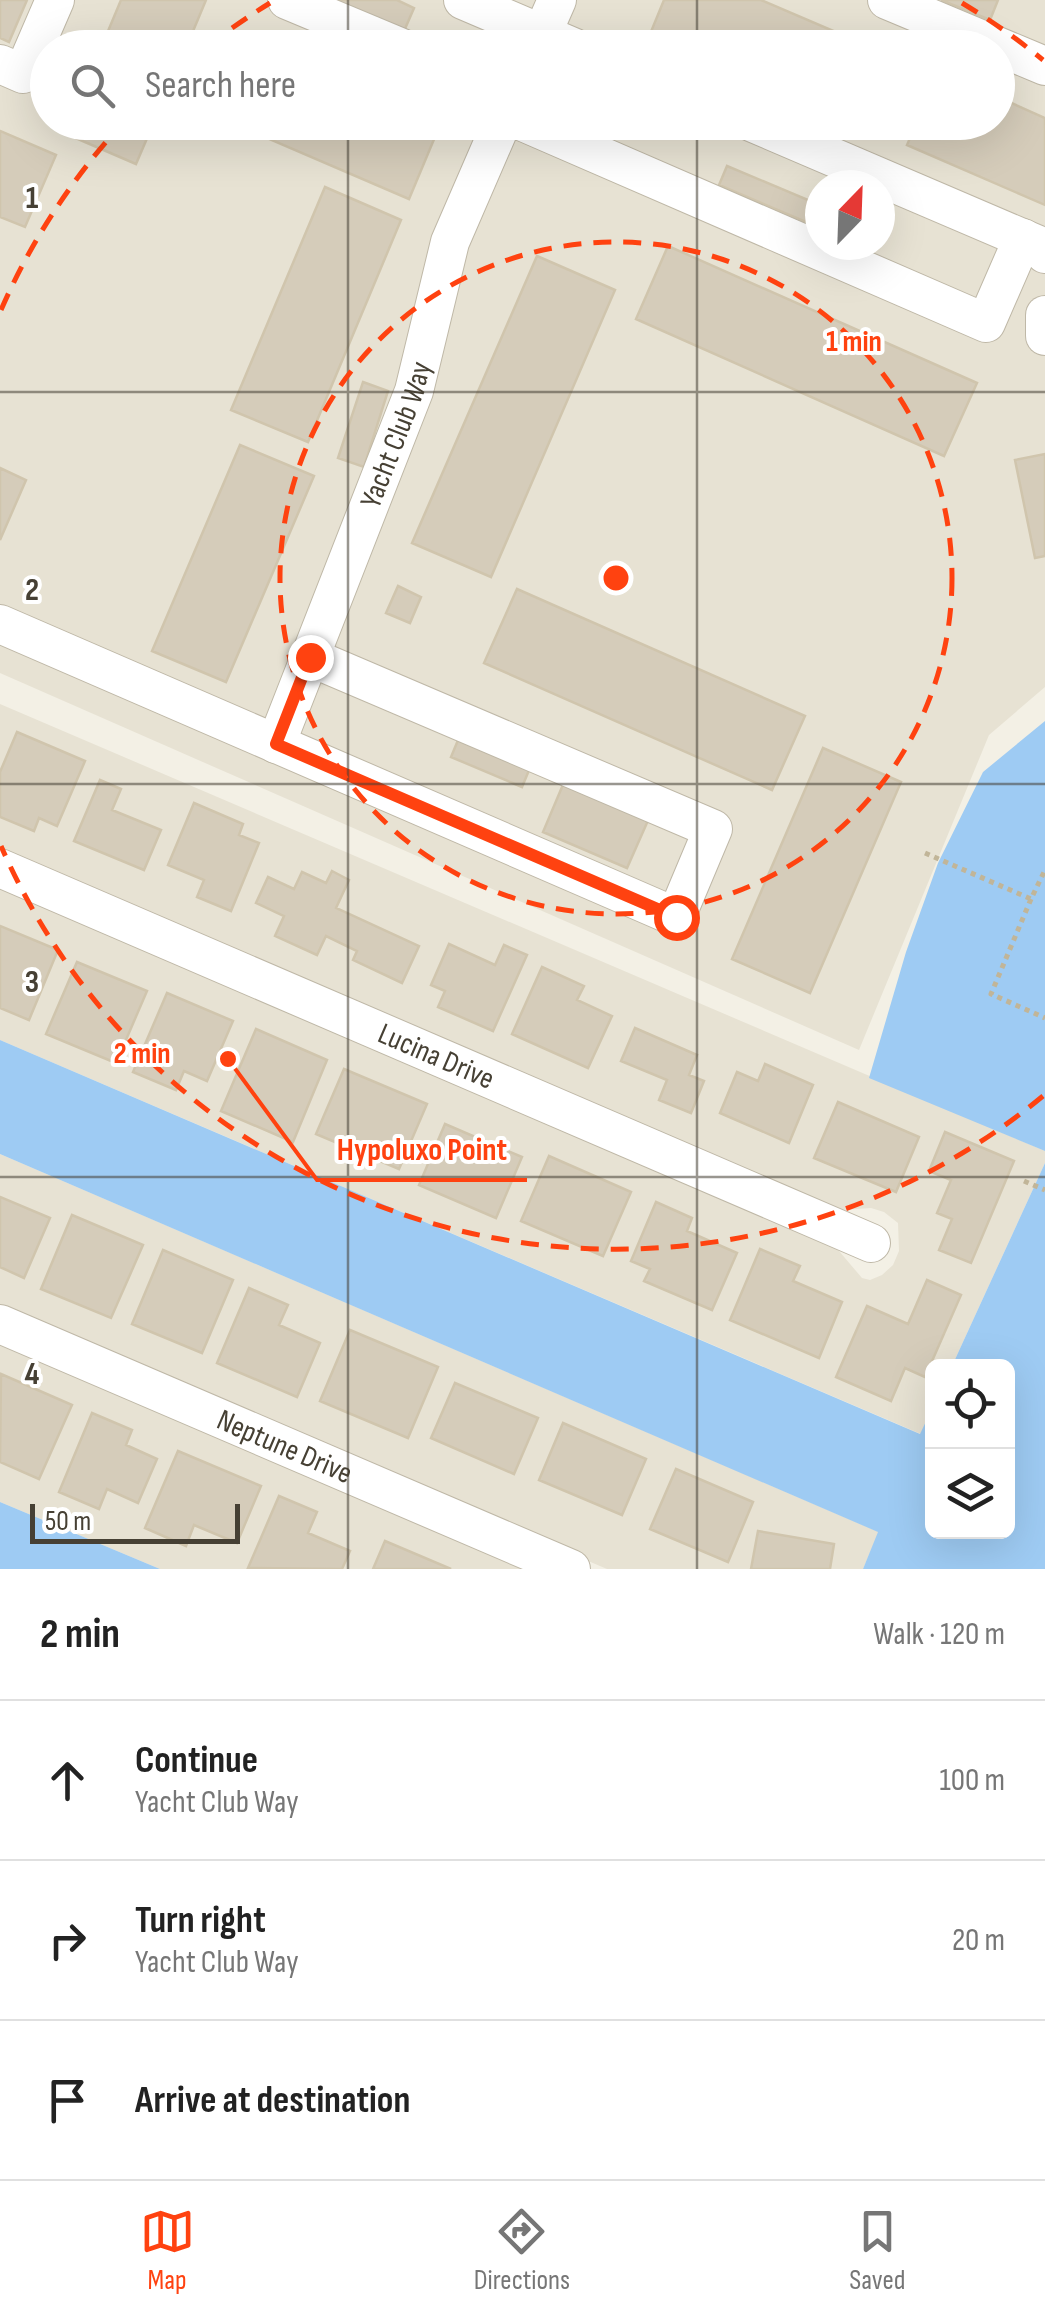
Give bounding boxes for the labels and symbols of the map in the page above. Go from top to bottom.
north arrow [805,170,895,260]
text: 1 [26,179,39,218]
text: 1 min [826,324,882,360]
street label: Yacht Club Way [353,358,440,513]
centre of rings [598,560,634,596]
text: 2 [25,571,39,610]
route end [288,635,334,681]
route start [654,895,700,941]
text: 3 [25,963,39,1002]
street label: Lucina Drive [372,1016,499,1098]
text: 2 min [113,1036,171,1072]
callout: Hypoluxo Point [317,1118,527,1180]
text: Hypoluxo Point [337,1131,507,1170]
text: 4 [25,1355,40,1394]
street label: Neptune Drive [211,1402,358,1492]
scale bar [30,1499,240,1544]

